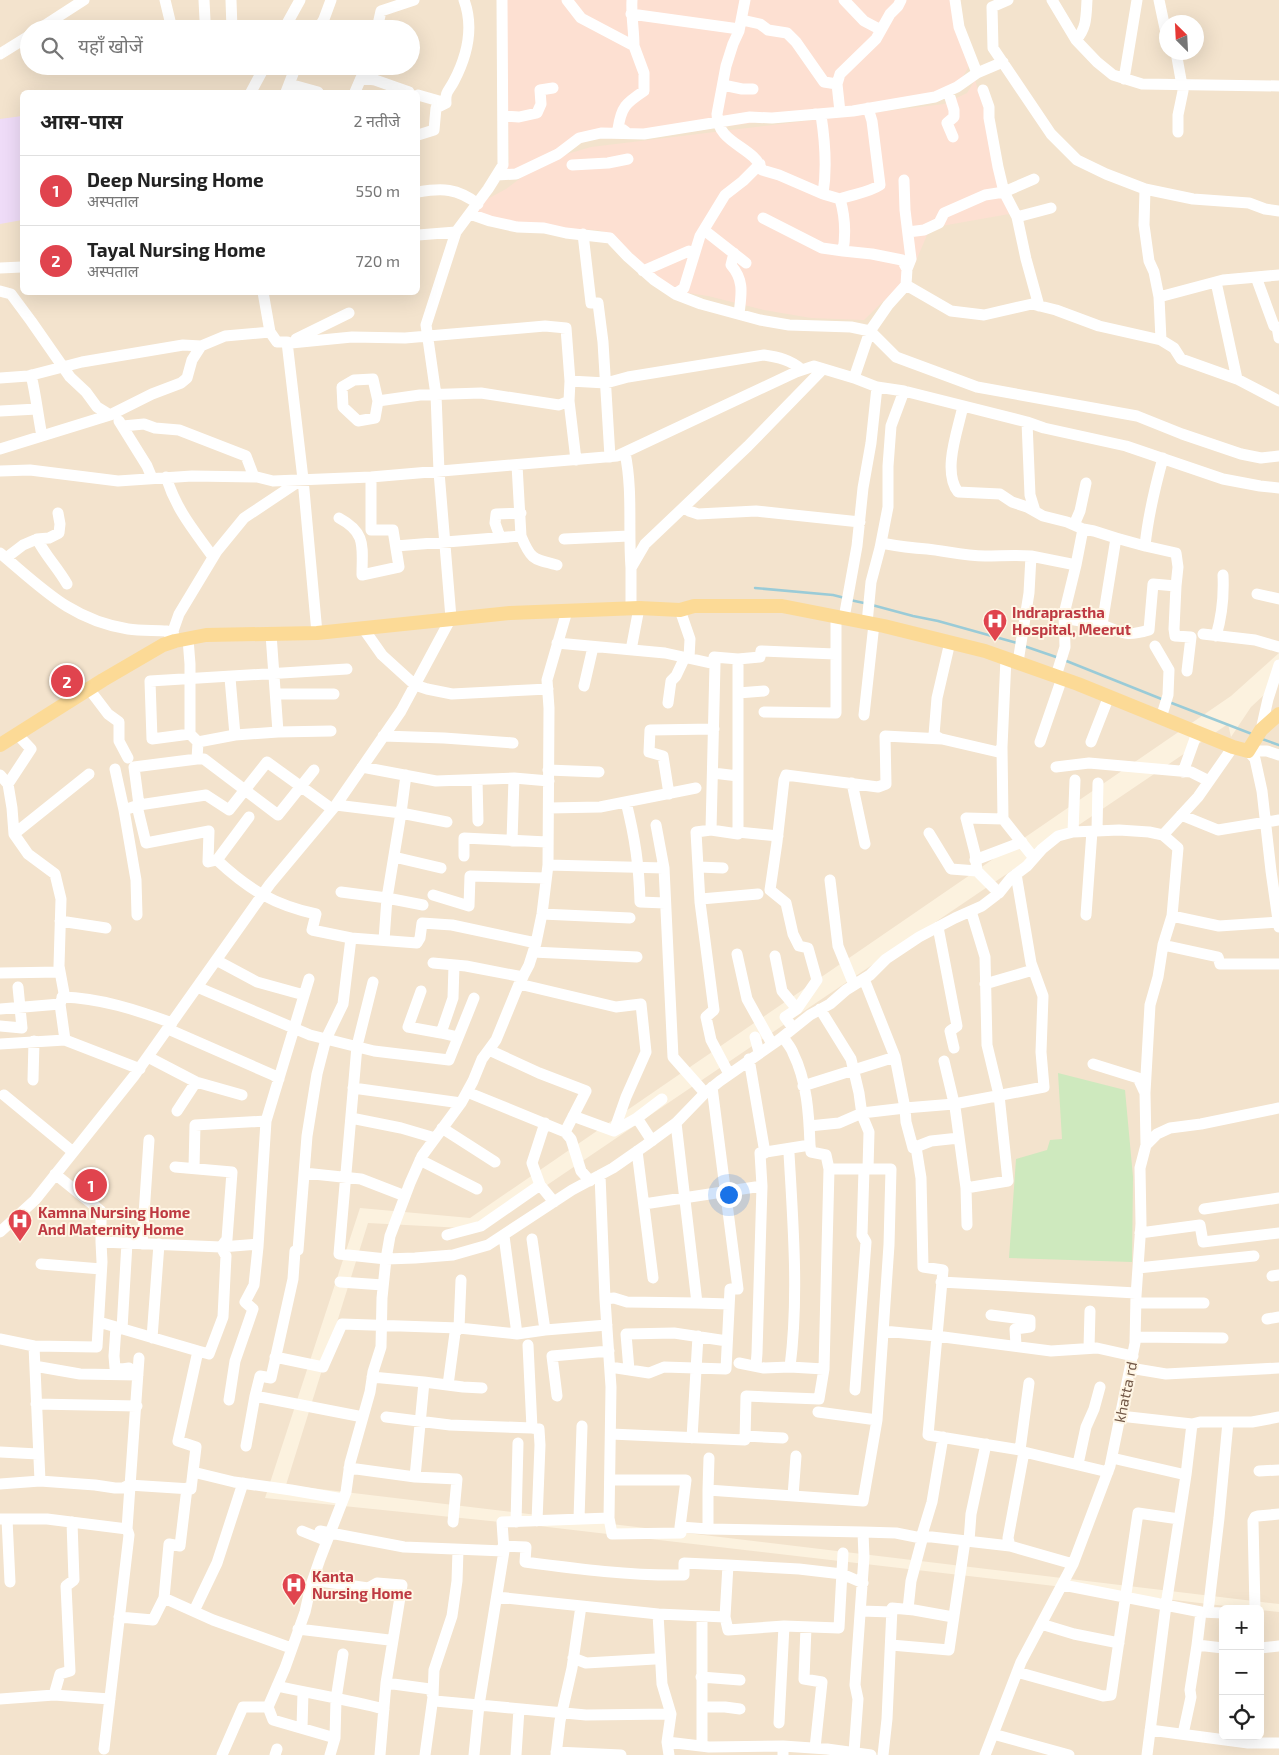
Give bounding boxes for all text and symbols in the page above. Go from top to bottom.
north arrow [1159,15,1204,60]
search box [20,20,420,75]
icon: search [38,34,66,62]
text: यहाँ खोजें [78,34,143,57]
text: आस-पास [40,108,123,133]
text: 2 नतीजे [353,111,400,130]
text: Deep Nursing Home [87,168,264,191]
text: 1 [53,181,59,200]
text: 550 m [356,181,400,200]
text: अस्पताल [87,191,139,210]
text: Tayal Nursing Home [87,238,266,261]
text: 2 [51,251,61,270]
text: 720 m [356,251,400,270]
text: अस्पताल [87,261,139,280]
place label: Indraprastha Hospital, Meerut [1012,603,1131,638]
hospital icon: Indraprastha Hospital, Meerut [982,608,1008,642]
pin: 2 [51,662,83,700]
pin: 1 [75,1166,107,1204]
your location [716,1182,742,1208]
place label: Kamna Nursing Home And Maternity Home [38,1203,190,1239]
hospital icon: Kamna Nursing Home And Maternity Home [7,1208,33,1242]
street label: khatta rd [1110,1360,1140,1424]
place label: Kanta Nursing Home [312,1567,412,1602]
hospital icon: Kanta Nursing Home [281,1572,307,1606]
map controls [1219,1605,1264,1740]
button: + [1219,1605,1264,1650]
button: − [1219,1650,1264,1695]
button: locate [1219,1695,1264,1740]

